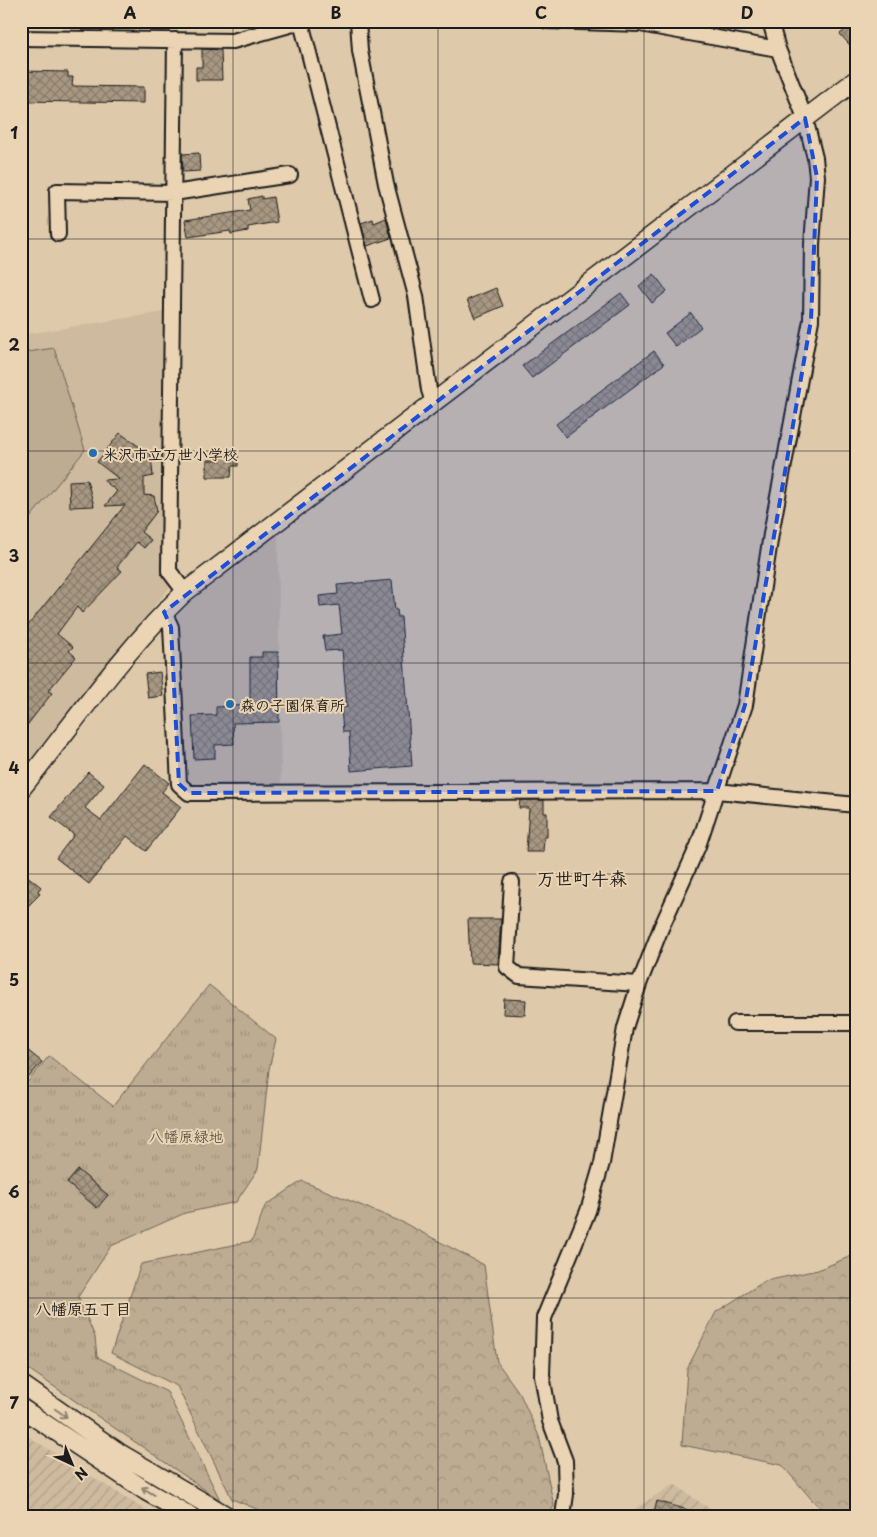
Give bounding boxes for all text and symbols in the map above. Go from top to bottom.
text: A [124,0,137,24]
text: B [331,0,342,24]
text: C [535,0,547,24]
text: D [741,0,753,24]
text: 1 [10,120,18,144]
text: 2 [8,332,20,356]
place label: 米沢市立万世小学校 [103,442,238,465]
marker: 米沢市立万世小学校 [87,447,99,459]
text: 3 [9,543,19,567]
place label: 森の子園保育所 [240,693,345,716]
marker: 森の子園保育所 [224,698,236,710]
text: 4 [9,755,20,779]
district label: 万世町牛森 [537,864,627,891]
text: 5 [9,967,19,991]
park label: 八幡原緑地 [148,1124,224,1147]
text: 6 [8,1179,20,1203]
district label: 八幡原五丁目 [35,1296,131,1320]
text: 7 [9,1390,19,1414]
one-way arrow [54,1408,68,1418]
north arrow [48,1440,98,1490]
text: N [70,1462,93,1485]
one-way arrow [141,1486,155,1496]

